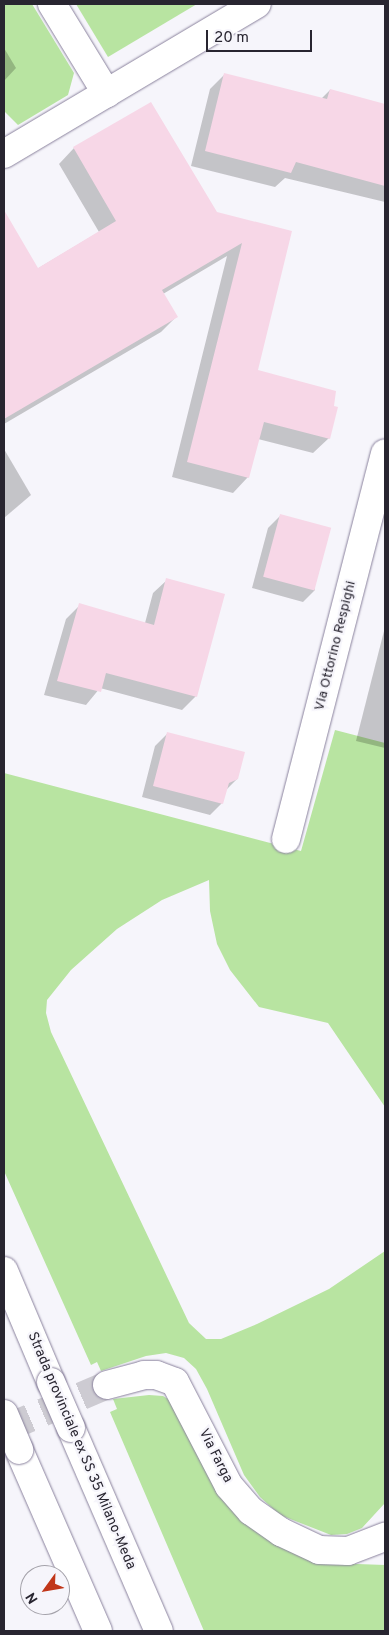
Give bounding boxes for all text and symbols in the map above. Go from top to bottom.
scale bar [209,20,315,52]
text: 20 m [214,29,249,48]
street label: Via Ottorino Respighi [312,579,360,713]
street label: Strada provinciale ex SS 35 Milano-Meda [23,1330,139,1572]
street label: Via Farga [194,1426,236,1486]
north arrow [20,1565,70,1615]
text: N [23,1589,43,1606]

